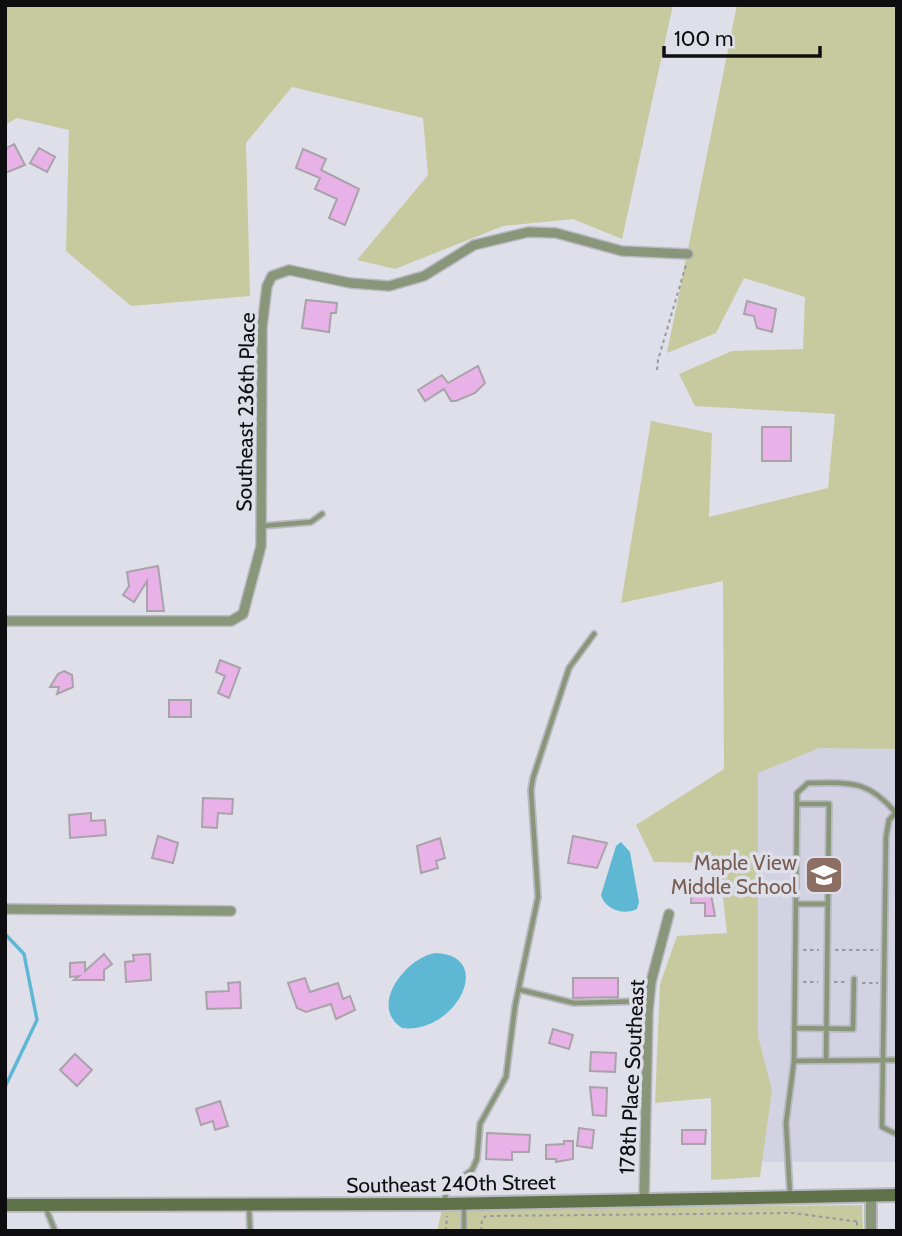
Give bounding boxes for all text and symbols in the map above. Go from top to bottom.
scale bar [664,14,820,58]
text: 100 m [674,26,733,51]
street label: Southeast 236th Place [231,312,260,512]
place label: Maple View Middle School [671,850,797,899]
school or university icon: Maple View Middle School [803,854,845,896]
street label: 178th Place Southeast [614,979,649,1175]
street label: Southeast 240th Street [346,1169,556,1198]

